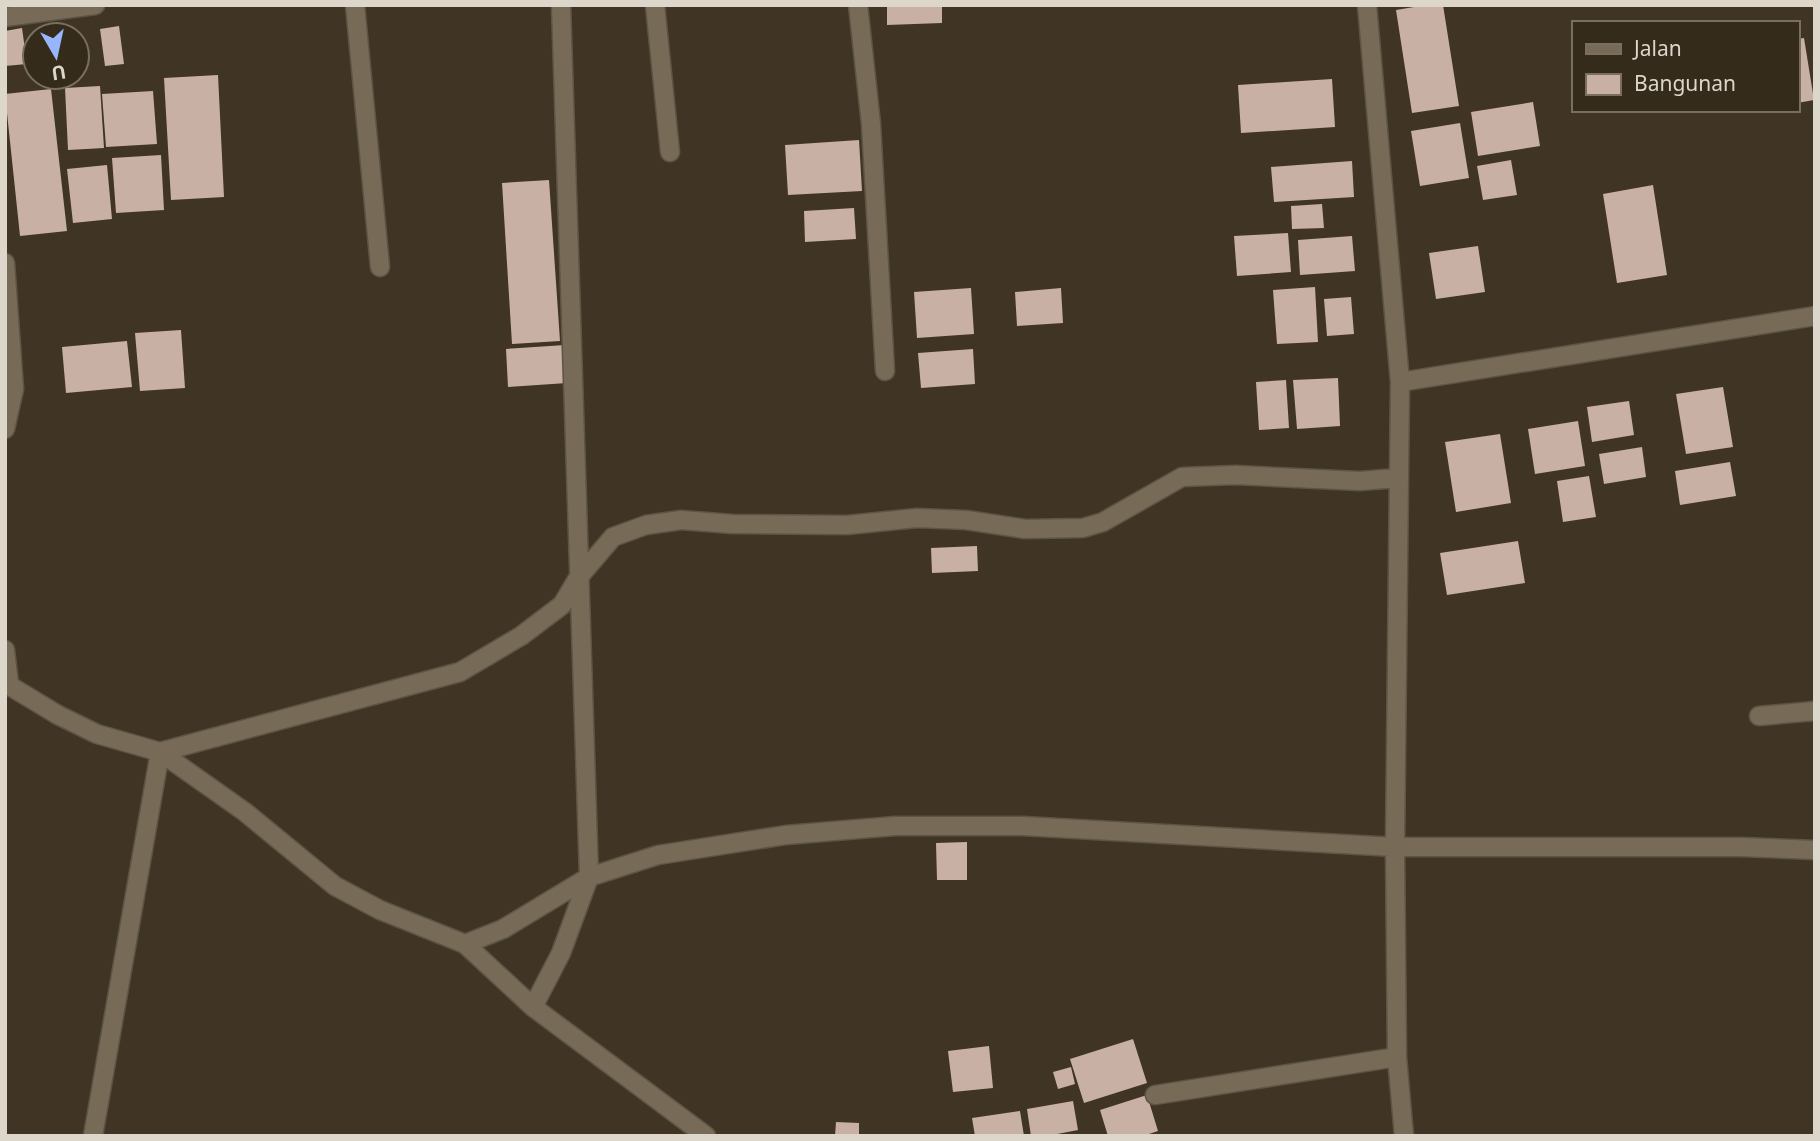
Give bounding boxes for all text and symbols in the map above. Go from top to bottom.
north arrow [21,21,91,91]
legend [1572,21,1799,112]
text: Jalan [1632,34,1682,62]
text: U [50,59,68,87]
text: Bangunan [1634,69,1736,97]

